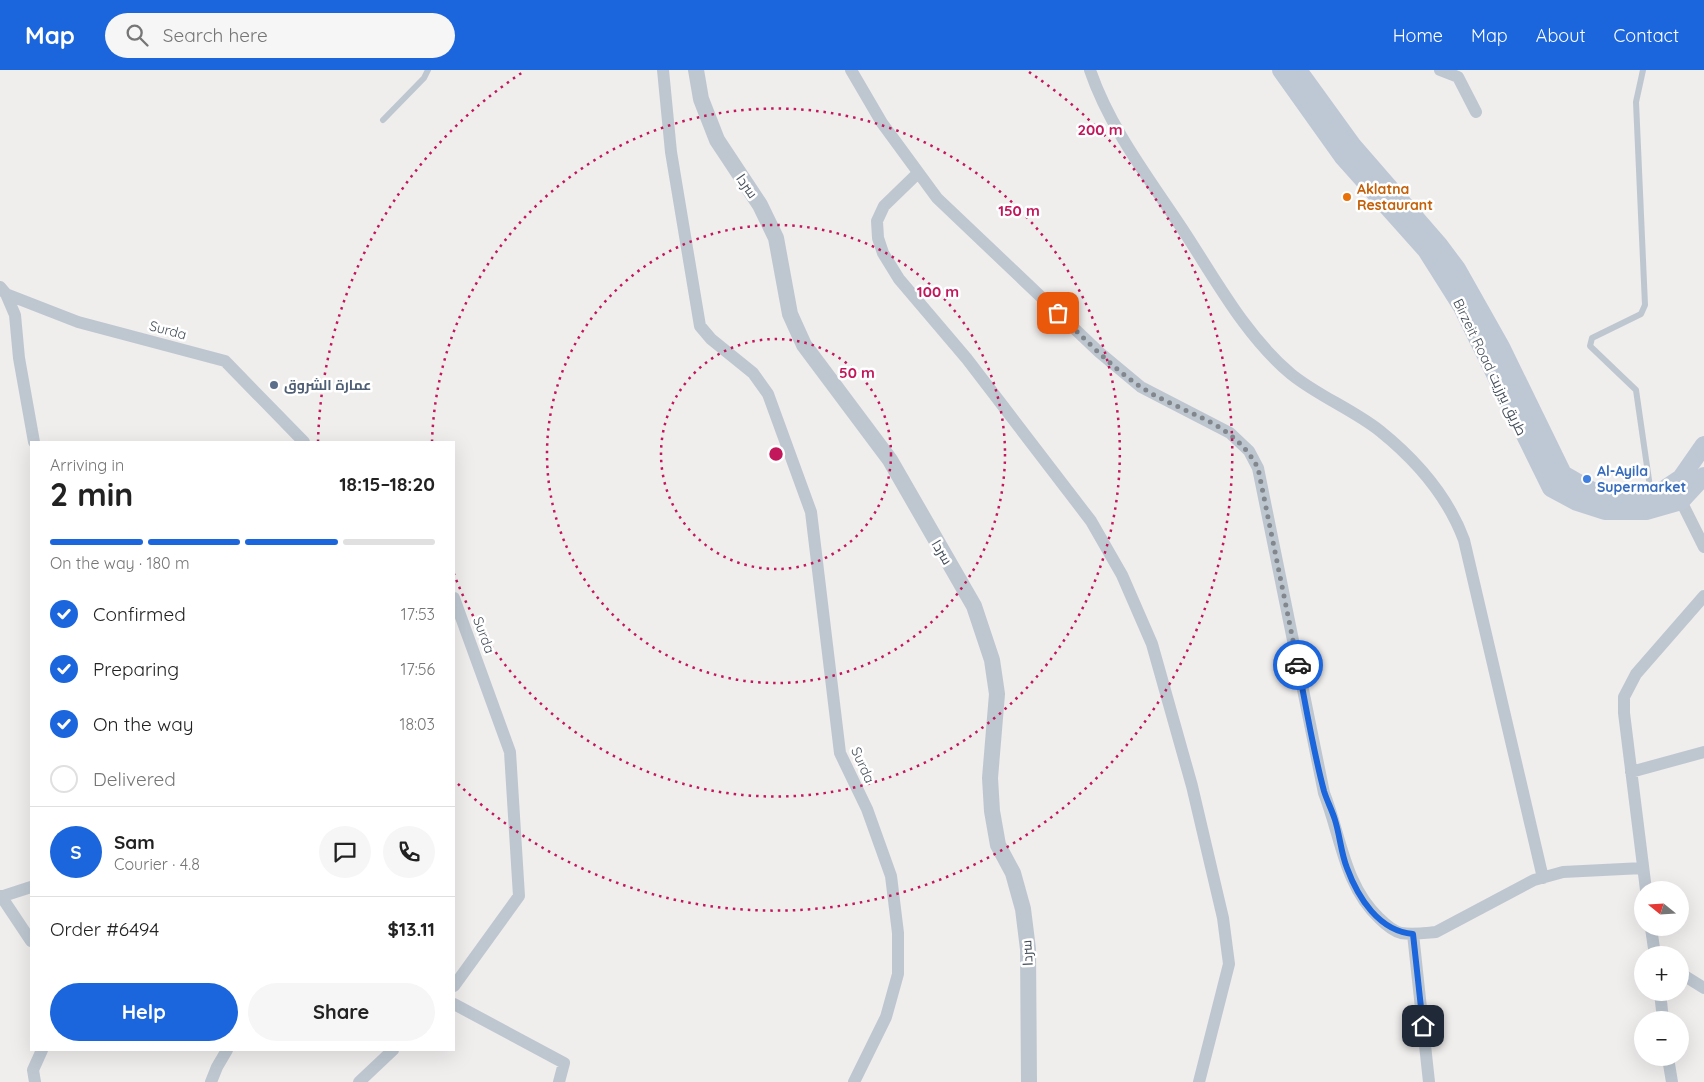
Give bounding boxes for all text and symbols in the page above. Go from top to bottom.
search box [105,13,455,58]
text: Map [25,20,75,50]
icon: search [123,21,151,49]
text: Search here [163,23,268,47]
text: Home [1393,24,1443,47]
text: Map [1471,24,1508,47]
text: About [1536,24,1586,47]
text: Contact [1614,24,1679,47]
text: 200 m [1078,120,1123,139]
street label: سردا [732,170,762,202]
place label: Aklatna Restaurant [1357,180,1433,214]
marker: Aklatna Restaurant [1341,191,1353,203]
text: 150 m [998,201,1040,220]
text: 100 m [917,282,959,301]
pin [1037,292,1079,334]
street label: Birzeit Road طريق بيرزيت [1449,296,1531,438]
icon: bag [1044,299,1072,327]
street label: Surda [147,316,189,344]
text: 50 m [839,363,875,382]
place label: عمارة الشروق [284,376,371,394]
marker: عمارة الشروق [268,379,280,391]
centre of rings [767,445,785,463]
text: Arriving in [50,455,124,475]
place label: Al-Ayila Supermarket [1597,462,1686,496]
text: 18:15–18:20 [339,472,435,496]
marker: Al-Ayila Supermarket [1581,473,1593,485]
text: 2 min [50,474,133,514]
street label: سردا [928,536,956,568]
text: On the way · 180 m [50,553,190,573]
icon: check [50,600,78,628]
text: Confirmed [93,602,186,626]
text: 17:53 [401,604,435,624]
street label: Surda [469,614,499,656]
courier [1273,640,1323,690]
icon: car [1284,651,1312,679]
icon: check [50,655,78,683]
text: Preparing [93,657,179,681]
text: 17:56 [401,659,435,679]
icon: check [50,710,78,738]
text: On the way [93,712,194,736]
text: 18:03 [400,714,435,734]
street label: Surda [847,744,879,786]
text: Delivered [93,767,176,791]
button: chat [319,826,371,878]
button: phone [383,826,435,878]
text: Sam [114,830,155,854]
text: S [70,840,82,864]
text: Courier · 4.8 [114,854,200,874]
north arrow [1634,881,1689,936]
map controls [1634,881,1689,1066]
text: Order #6494 [50,917,159,941]
text: $13.11 [387,917,435,941]
street label: سردا [1017,940,1037,966]
button: + [1634,946,1689,1001]
button: Help [50,983,238,1041]
button: Share [248,983,435,1041]
pin [1402,1005,1444,1047]
button: − [1634,1011,1689,1066]
icon: home [1409,1012,1437,1040]

